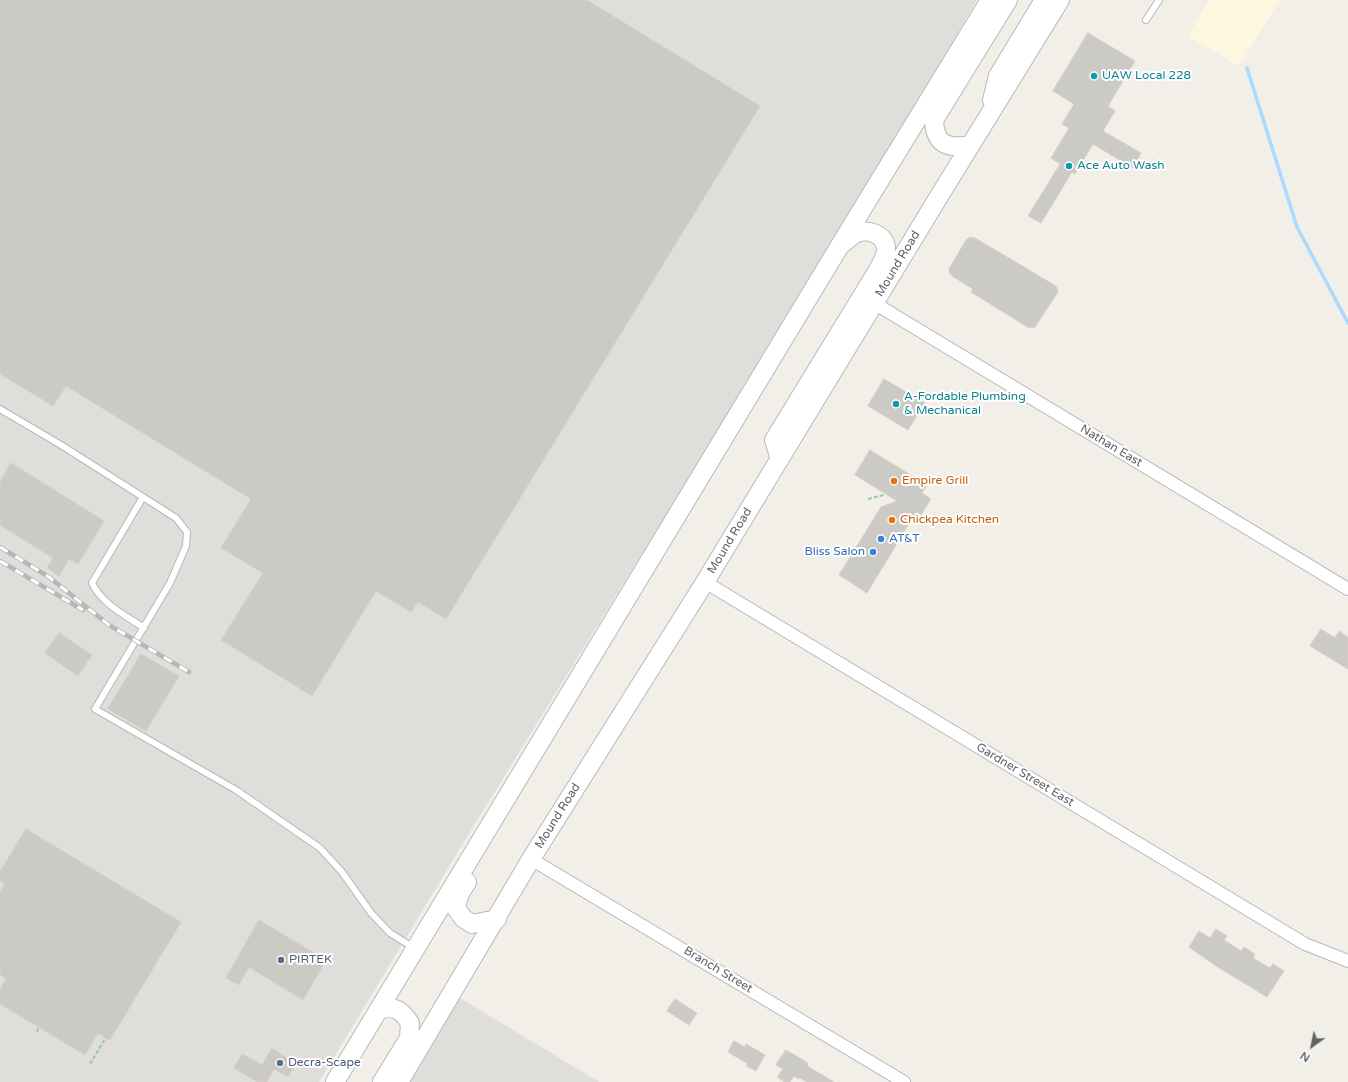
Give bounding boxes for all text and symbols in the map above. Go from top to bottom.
place label: UAW Local 228 [1102,69,1191,83]
marker: UAW Local 228 [1089,71,1099,81]
place label: Ace Auto Wash [1077,159,1165,173]
marker: Ace Auto Wash [1064,161,1074,171]
street label: Mound Road [873,228,923,300]
place label: A-Fordable Plumbing & Mechanical [904,390,1026,418]
marker: A-Fordable Plumbing & Mechanical [891,399,901,409]
street label: Nathan East [1077,422,1145,470]
place label: Empire Grill [902,474,968,488]
marker: Empire Grill [889,476,899,486]
street label: Mound Road [705,505,755,577]
place label: Chickpea Kitchen [900,513,999,527]
marker: Chickpea Kitchen [887,515,897,525]
place label: AT&T [889,532,920,546]
marker: AT&T [876,534,886,544]
place label: Bliss Salon [804,545,865,559]
marker: Bliss Salon [868,547,878,557]
street label: Gardner Street East [973,740,1077,810]
street label: Mound Road [532,781,584,851]
street label: Branch Street [681,944,755,996]
place label: PIRTEK [289,953,332,967]
marker: PIRTEK [276,955,286,965]
north arrow [1292,1026,1332,1066]
text: N [1298,1049,1312,1064]
place label: Decra-Scape [288,1056,361,1070]
marker: Decra-Scape [275,1058,285,1068]

